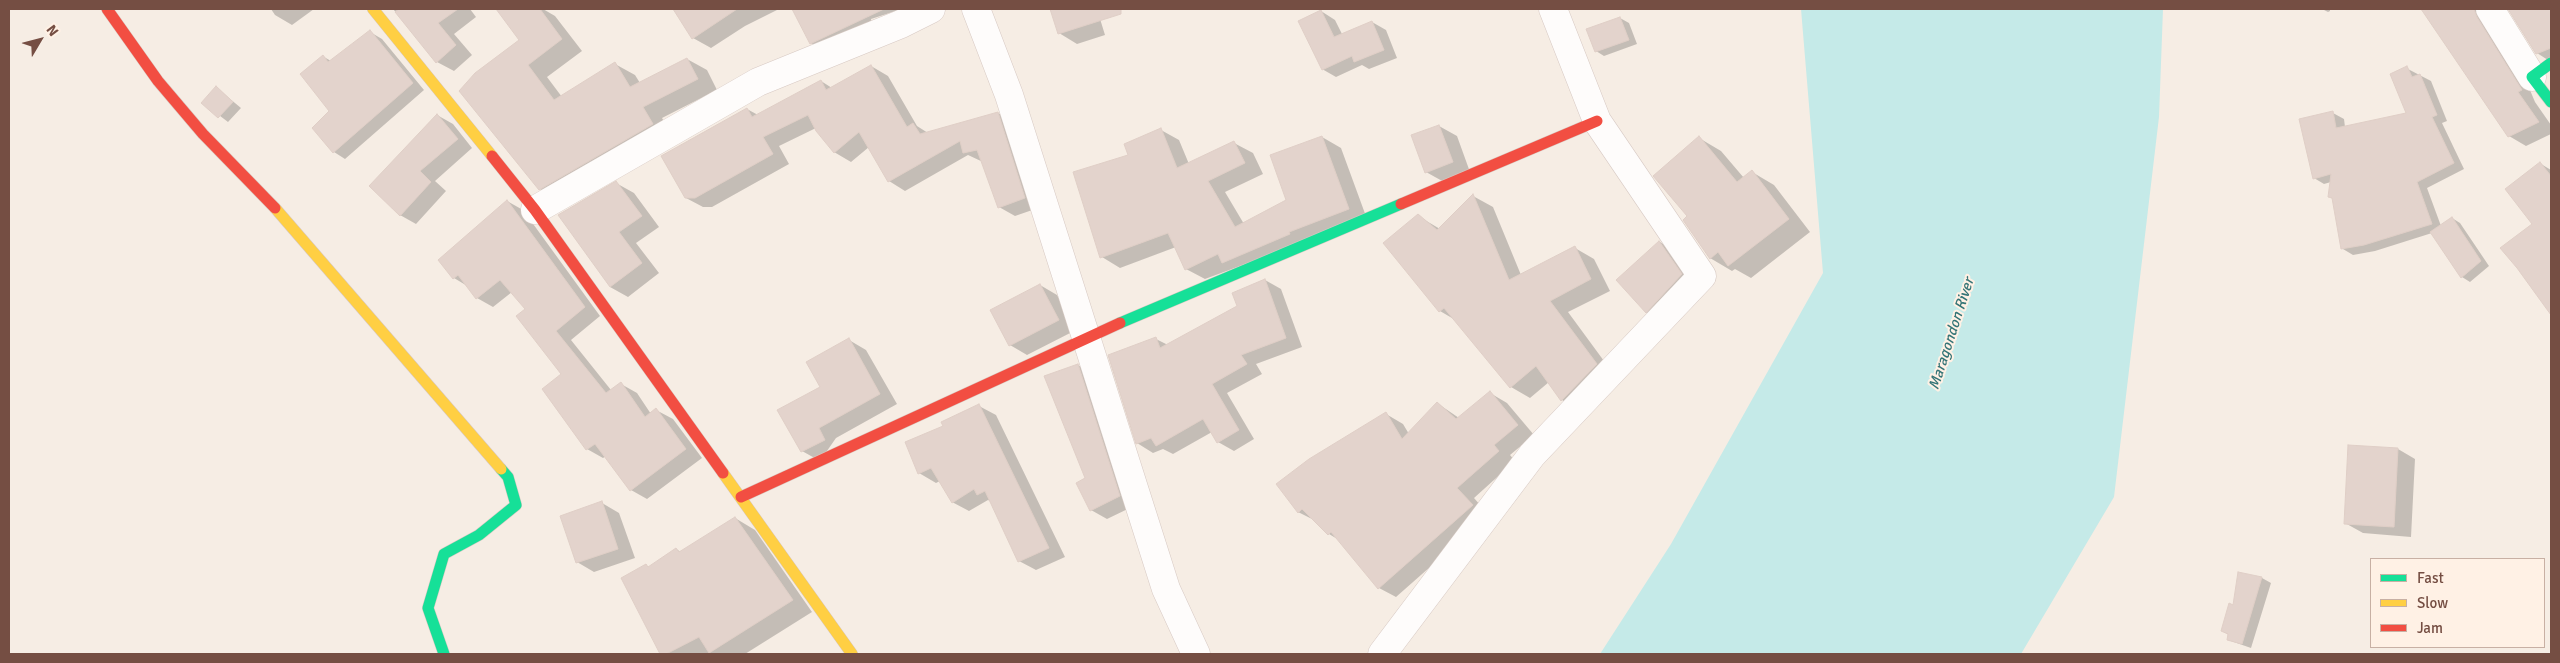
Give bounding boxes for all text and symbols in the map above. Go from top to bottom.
north arrow [15,15,65,65]
text: N [43,22,62,40]
water label: Maragondon River [1925,276,1979,392]
legend [2370,558,2545,648]
text: Fast [2417,569,2444,587]
text: Slow [2417,594,2448,612]
text: Jam [2417,619,2443,637]

